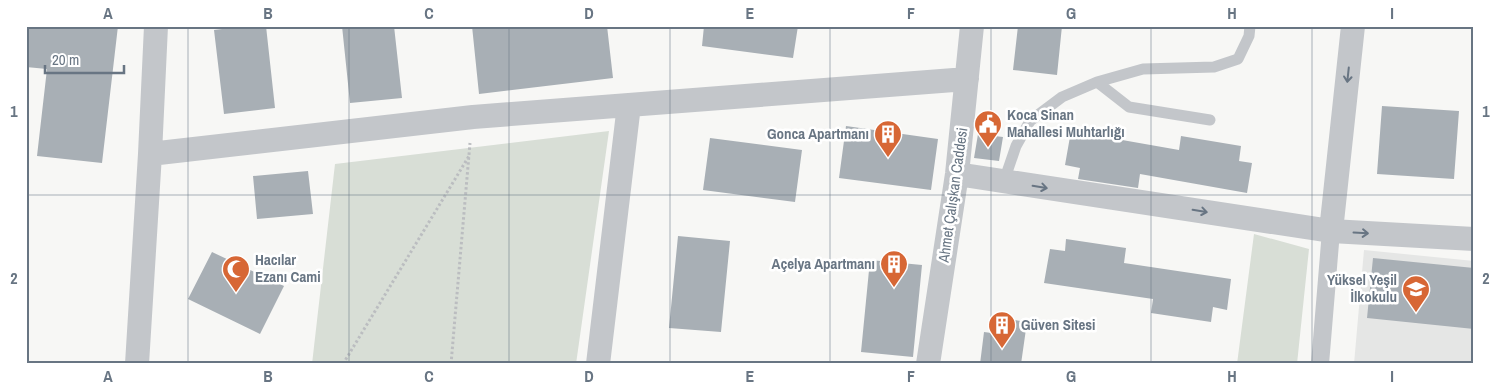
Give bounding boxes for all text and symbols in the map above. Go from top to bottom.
text: A [103,2,113,24]
text: B [263,2,273,24]
text: C [424,2,434,24]
text: D [584,2,594,24]
text: E [746,2,755,24]
text: F [907,2,915,24]
text: G [1066,2,1076,24]
text: H [1227,2,1237,24]
text: I [1390,2,1394,24]
scale bar [45,42,124,74]
text: 20 m [52,49,79,70]
one-way arrow [1343,66,1353,82]
text: 1 [10,100,18,122]
text: 1 [1482,100,1490,122]
place label: Koca Sinan Mahallesi Muhtarlığı [1007,104,1125,142]
public building icon: Koca Sinan Mahallesi Muhtarlığı [973,109,1003,148]
building icon: Gonca Apartmanı [873,119,903,158]
place label: Gonca Apartmanı [767,123,869,144]
street label: Ahmet Çalışkan Caddesi [932,126,972,265]
one-way arrow [1031,182,1047,192]
one-way arrow [1192,207,1208,217]
one-way arrow [1353,228,1369,237]
place label: Hacılar Ezanı Cami [255,249,321,287]
building icon: Açelya Apartmanı [879,249,909,288]
place label: Açelya Apartmanı [772,253,875,274]
mosque icon: Hacılar Ezanı Cami [221,254,251,293]
text: 2 [10,267,18,289]
text: 2 [1482,267,1490,289]
place label: Yüksel Yeşil İlkokulu [1327,269,1397,307]
school or university icon: Yüksel Yeşil İlkokulu [1401,274,1431,313]
building icon: Güven Sitesi [987,310,1017,349]
place label: Güven Sitesi [1021,314,1096,335]
text: A [103,365,113,387]
text: B [263,365,273,387]
text: C [424,365,434,387]
text: D [584,365,594,387]
text: E [746,365,755,387]
text: F [907,365,915,387]
text: G [1066,365,1076,387]
text: H [1227,365,1237,387]
text: I [1390,365,1394,387]

